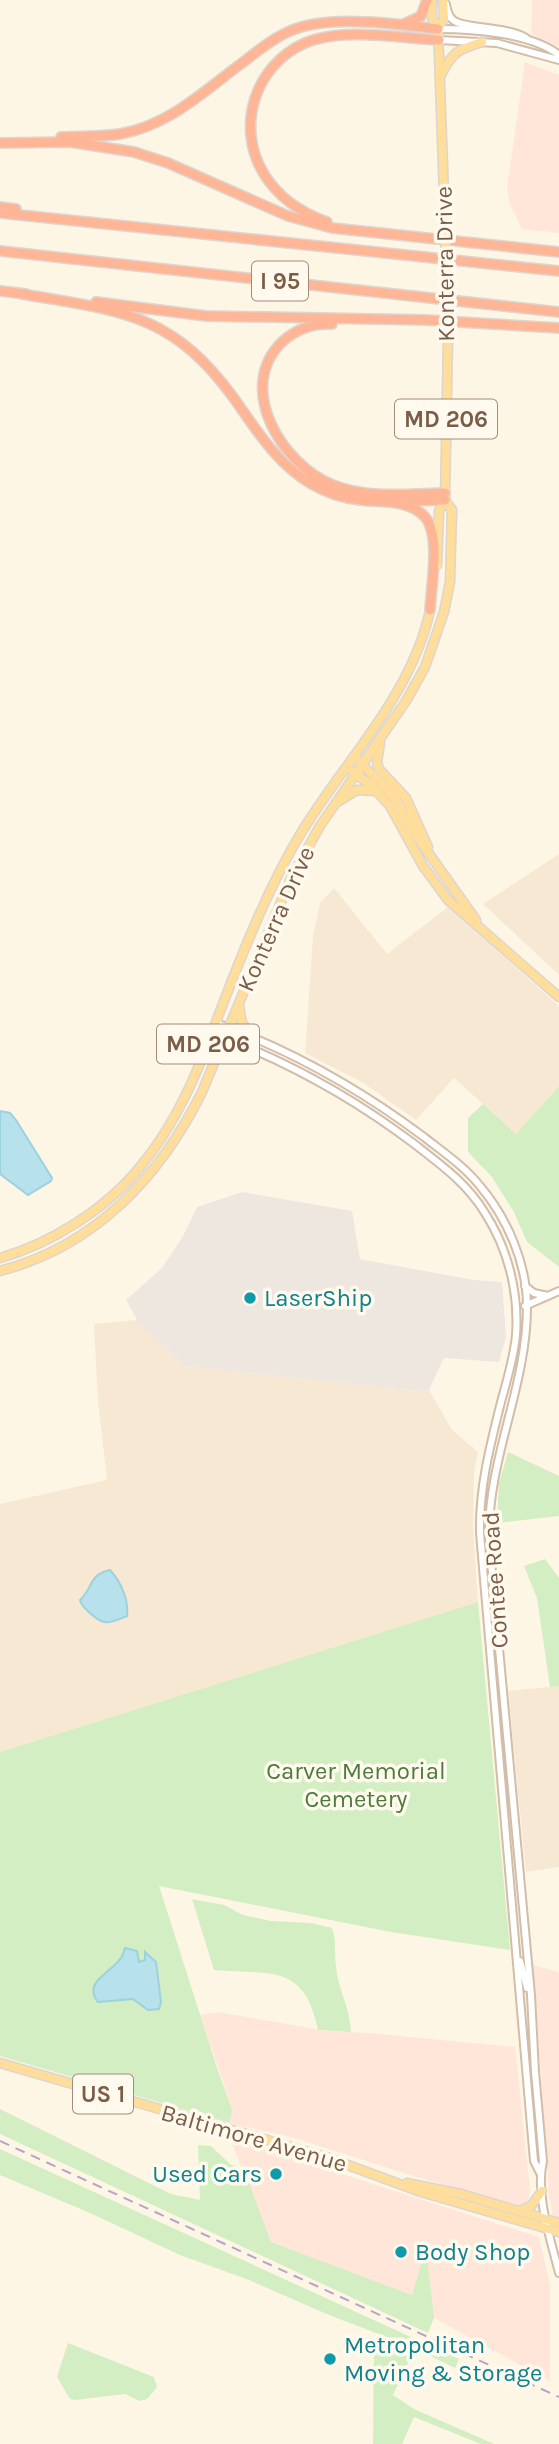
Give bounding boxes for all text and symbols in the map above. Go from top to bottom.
street label: Konterra Drive [430,186,460,342]
road number: I 95 [252,262,308,300]
road number: MD 206 [395,400,497,438]
street label: Konterra Drive [232,842,320,996]
road number: MD 206 [157,1024,259,1064]
place label: LaserShip [264,1284,372,1312]
marker: LaserShip [242,1290,258,1306]
street label: Contee Road [476,1511,514,1649]
park label: Carver Memorial Cemetery [266,1757,446,1813]
road number: US 1 [73,2074,133,2114]
street label: Baltimore Avenue [158,2098,350,2178]
place label: Used Cars [152,2160,262,2188]
marker: Used Cars [268,2166,284,2182]
place label: Body Shop [415,2238,530,2266]
marker: Body Shop [393,2244,409,2260]
place label: Metropolitan Moving & Storage [344,2331,542,2387]
marker: Metropolitan Moving & Storage [322,2351,338,2367]

